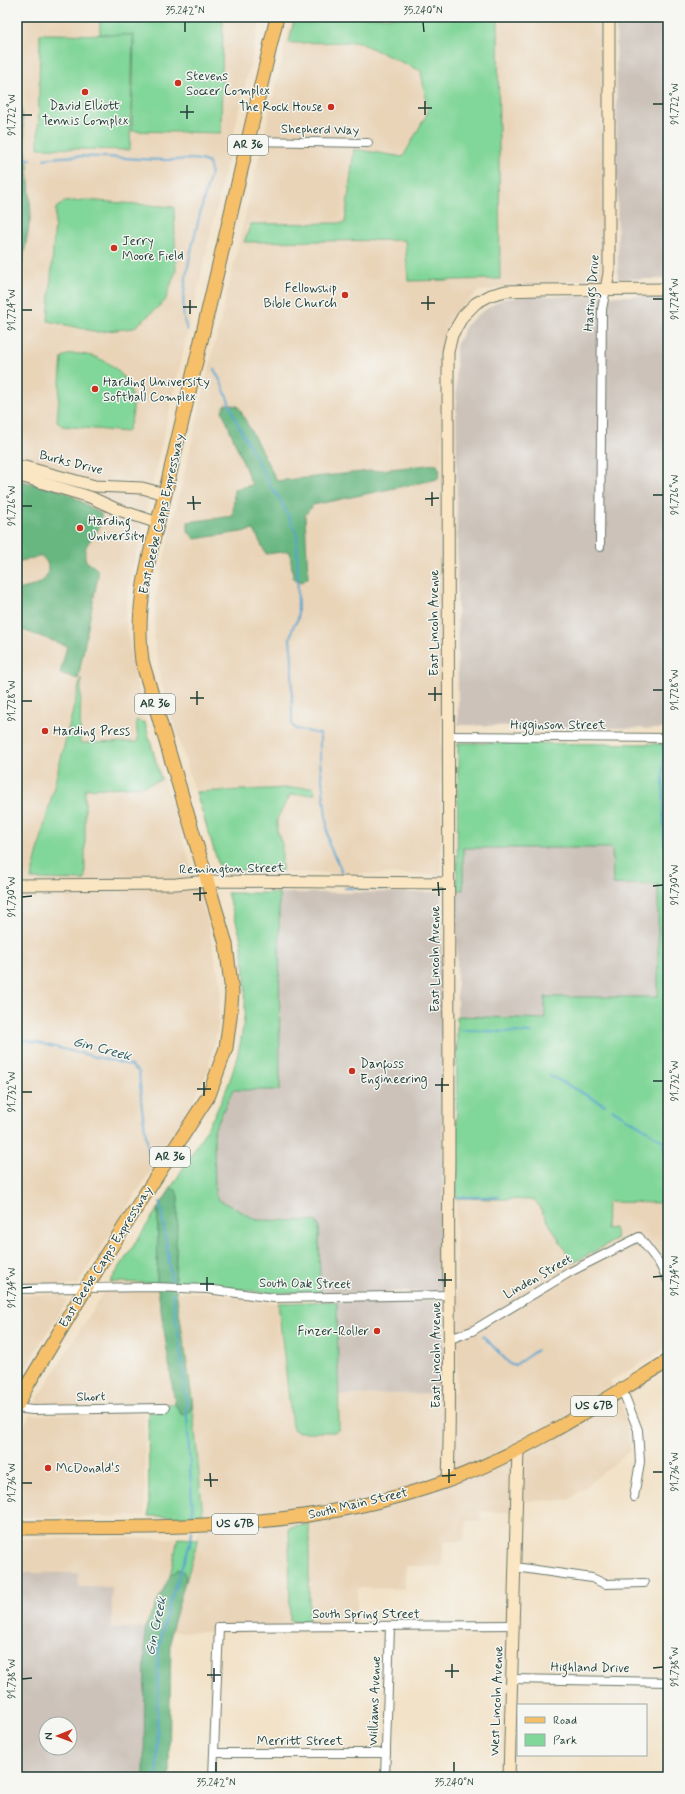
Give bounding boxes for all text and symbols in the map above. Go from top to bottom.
text: 35.242°N [165,4,205,18]
text: 35.240°N [403,4,443,18]
place label: Stevens Soccer Complex [186,68,270,100]
marker: Stevens Soccer Complex [173,78,183,88]
text: 91.722°W [668,83,682,125]
marker: David Elliott Tennis Complex [80,87,90,97]
text: 91.722°W [5,94,19,136]
place label: David Elliott Tennis Complex [42,98,129,130]
place label: The Rock House [239,99,323,116]
marker: The Rock House [326,102,336,112]
street label: Shepherd Way [281,121,360,139]
road number: AR 36 [228,135,268,155]
place label: Jerry Moore Field [122,233,184,265]
marker: Jerry Moore Field [109,243,119,253]
street label: Hastings Drive [580,254,606,332]
text: 91.724°W [668,278,682,320]
place label: Fellowship Bible Church [263,280,337,312]
text: 91.724°W [5,289,19,331]
marker: Fellowship Bible Church [340,290,350,300]
place label: Harding University Softball Complex [103,374,210,406]
marker: Harding University Softball Complex [90,384,100,394]
street label: East Beebe Capps Expressway [135,432,189,596]
street label: Burks Drive [37,447,105,479]
text: 91.726°W [668,475,682,515]
text: 91.726°W [5,486,19,526]
place label: Harding University [88,513,144,545]
marker: Harding University [75,523,85,533]
street label: East Lincoln Avenue [426,570,443,676]
text: 91.728°W [668,670,682,710]
text: 91.728°W [5,681,19,721]
road number: AR 36 [135,694,175,714]
street label: Higginson Street [510,717,606,736]
place label: Harding Press [53,723,130,742]
marker: Harding Press [40,726,50,736]
street label: Remington Street [179,860,285,878]
text: 91.730°W [668,865,682,905]
text: 91.730°W [5,877,19,917]
street label: East Lincoln Avenue [427,906,444,1012]
water label: Gin Creek [71,1033,134,1066]
place label: Danfoss Engineering [360,1056,428,1090]
text: 91.732°W [668,1061,682,1101]
marker: Danfoss Engineering [347,1066,357,1076]
text: 91.732°W [5,1072,19,1112]
road number: AR 36 [150,1147,190,1167]
street label: East Beebe Capps Expressway [55,1183,157,1331]
street label: Linden Street [501,1251,575,1303]
text: 91.734°W [668,1256,682,1296]
text: 91.734°W [5,1268,19,1308]
street label: South Oak Street [259,1275,351,1293]
street label: East Lincoln Avenue [428,1302,445,1408]
place label: Finzer-Roller [298,1323,370,1340]
marker: Finzer-Roller [372,1326,382,1336]
street label: Short [76,1388,106,1406]
road number: US 67B [571,1396,617,1416]
text: 91.736°W [668,1452,682,1492]
place label: McDonald's [56,1460,120,1477]
text: 91.736°W [5,1463,19,1503]
marker: McDonald's [43,1463,53,1473]
street label: South Main Street [307,1484,409,1524]
road number: US 67B [212,1514,258,1534]
water label: Gin Creek [141,1594,171,1657]
street label: South Spring Street [312,1606,420,1625]
street label: West Lincoln Avenue [487,1646,507,1756]
text: 91.738°W [668,1647,682,1687]
street label: Williams Avenue [365,1656,385,1746]
text: 91.738°W [5,1659,19,1699]
street label: Highland Drive [550,1659,630,1679]
legend [517,1704,647,1756]
text: Road [553,1713,577,1729]
north arrow [38,1716,78,1756]
text: N [42,1732,56,1740]
street label: Merritt Street [257,1733,344,1750]
text: Park [553,1733,577,1749]
text: 35.242°N [196,1776,236,1790]
text: 35.240°N [434,1776,474,1790]

